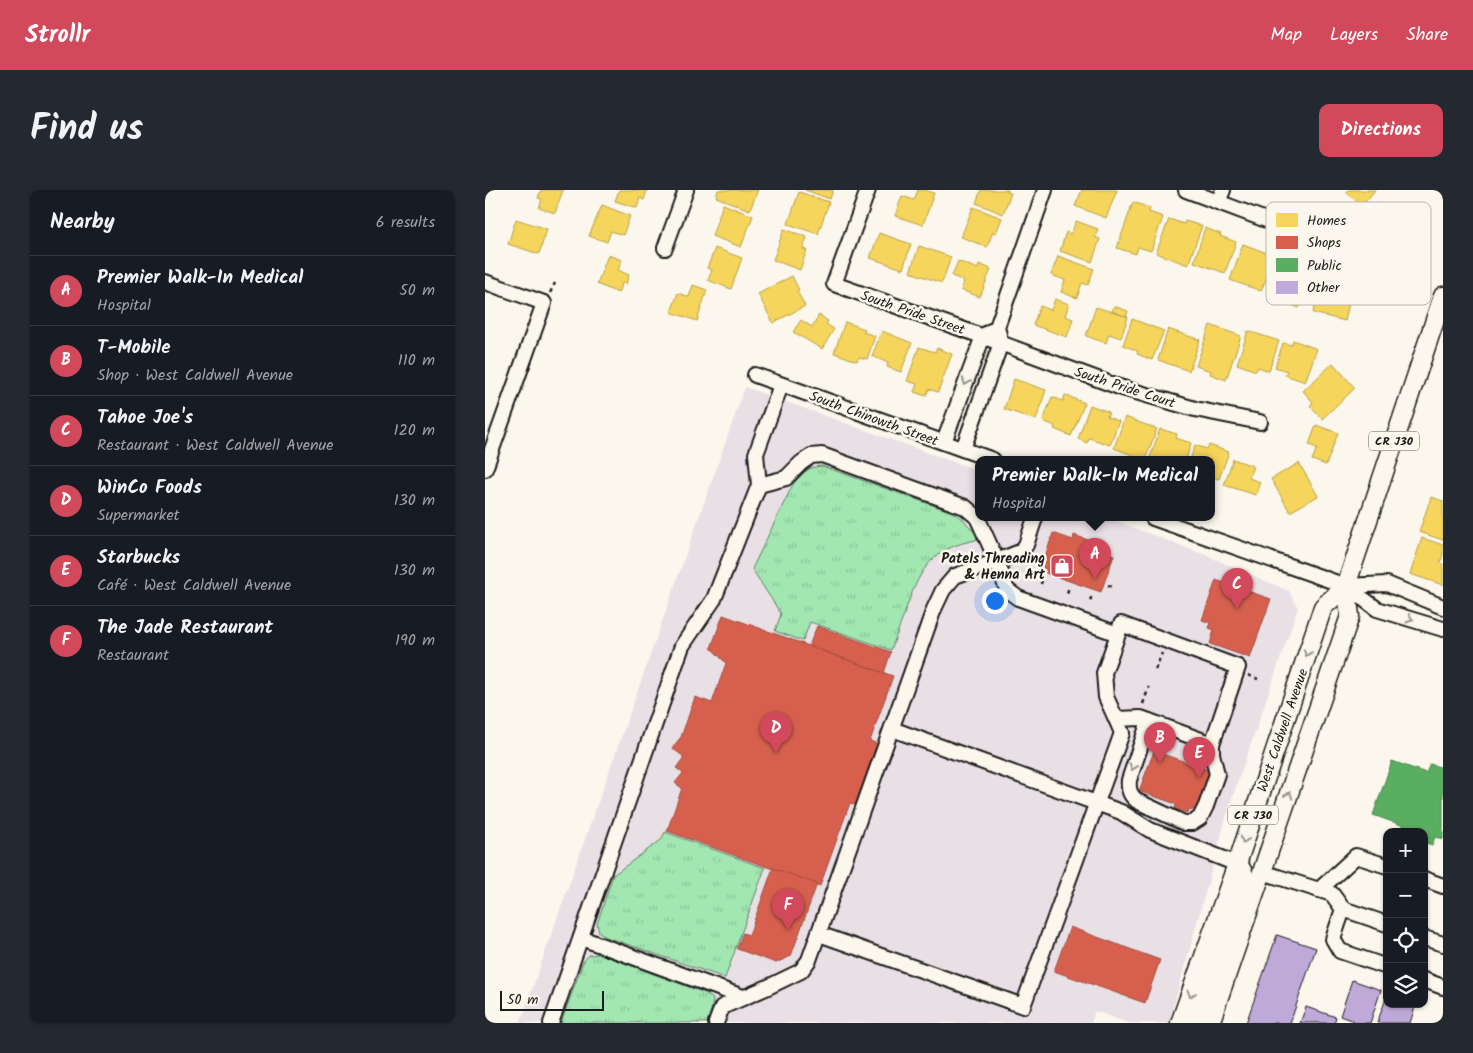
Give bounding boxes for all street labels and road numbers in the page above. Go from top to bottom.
street label: South Pride Street [858,285,968,341]
street label: South Pride Court [1071,361,1179,415]
street label: South Chinowth Street [806,385,942,453]
road number: CR J30 [1369,432,1419,450]
street label: West Caldwell Avenue [1252,665,1315,795]
road number: CR J30 [1228,806,1278,824]

